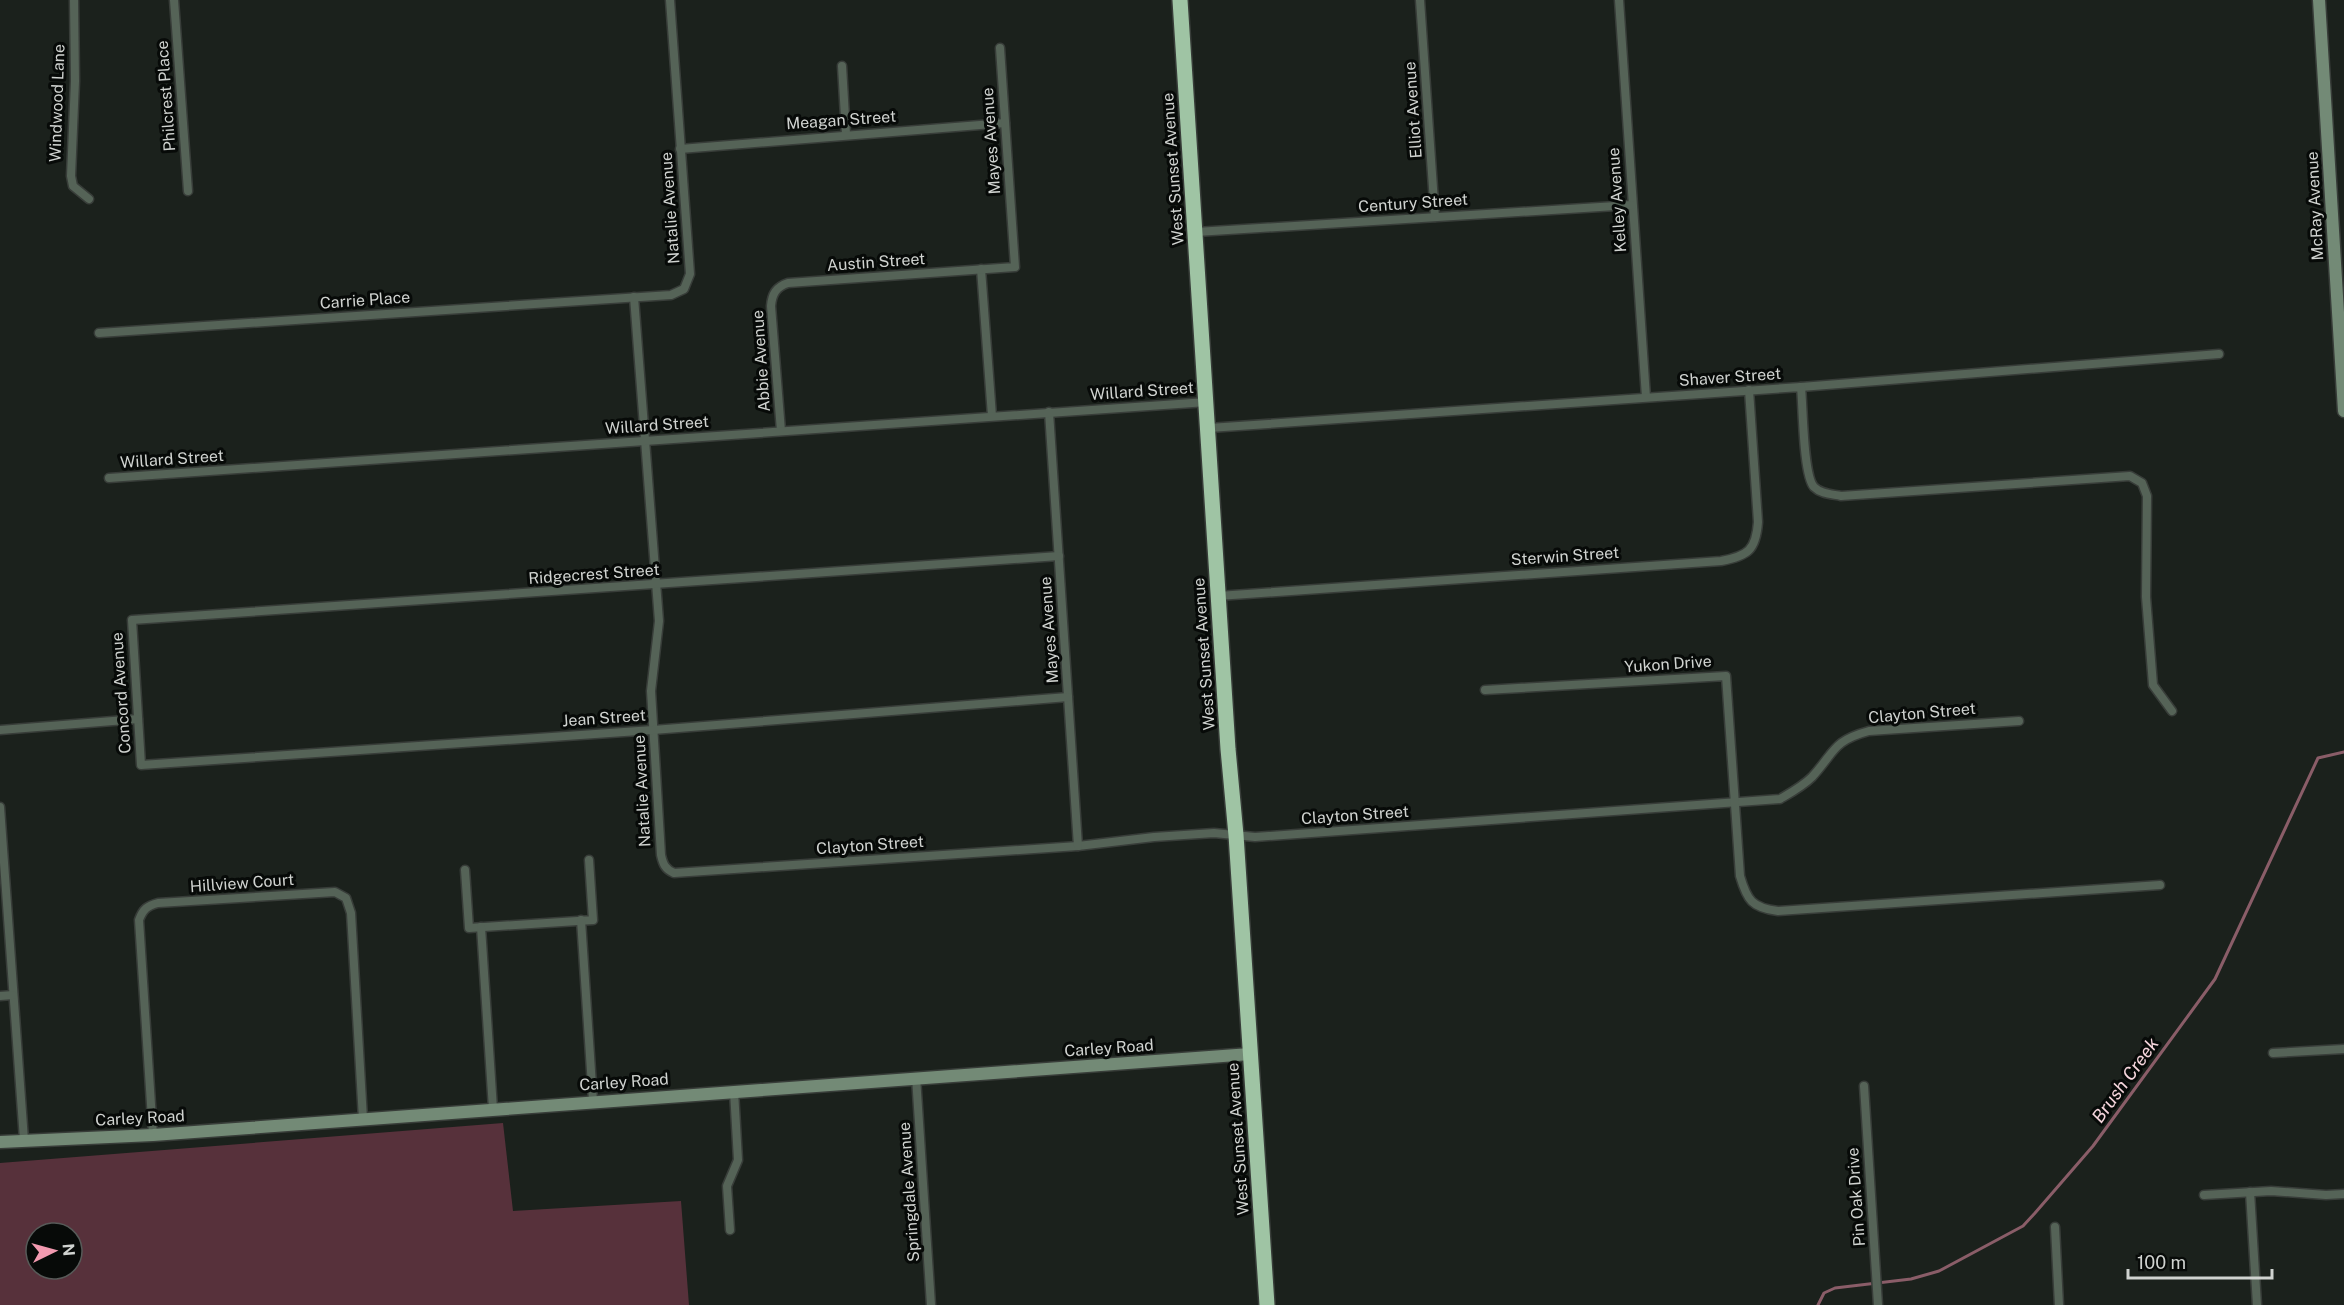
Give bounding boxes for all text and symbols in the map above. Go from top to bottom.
street label: Philcrest Place [153,40,179,152]
street label: Windwood Lane [45,44,69,162]
street label: Elliot Avenue [1400,61,1426,159]
street label: Mayes Avenue [978,87,1004,195]
street label: West Sunset Avenue [1158,92,1188,246]
street label: Meagan Street [785,107,897,133]
street label: Kelley Avenue [1604,147,1630,253]
street label: Natalie Avenue [657,151,683,265]
street label: McRay Avenue [2303,151,2327,261]
street label: Century Street [1357,190,1469,216]
street label: Austin Street [826,249,926,275]
street label: Carrie Place [319,287,411,313]
street label: Abbie Avenue [748,309,774,413]
street label: Shaver Street [1678,364,1782,390]
street label: Willard Street [1090,378,1194,404]
street label: Willard Street [605,412,709,438]
street label: Willard Street [120,446,224,472]
street label: Sterwin Street [1510,543,1620,569]
street label: Ridgecrest Street [528,560,660,588]
street label: Mayes Avenue [1036,576,1062,684]
street label: West Sunset Avenue [1189,577,1219,731]
street label: Concord Avenue [107,632,135,754]
street label: Yukon Drive [1624,651,1712,677]
street label: Clayton Street [1867,699,1977,727]
street label: Jean Street [561,706,647,730]
street label: Natalie Avenue [630,735,654,847]
street label: Clayton Street [1301,802,1409,828]
street label: Clayton Street [816,832,924,858]
street label: Hillview Court [189,870,295,896]
water label: Brush Creek [2087,1033,2163,1127]
street label: Carley Road [1064,1035,1154,1061]
street label: West Sunset Avenue [1223,1062,1253,1216]
street label: Carley Road [579,1069,669,1095]
street label: Carley Road [95,1106,185,1130]
street label: Springdale Avenue [895,1121,923,1263]
street label: Pin Oak Drive [1843,1147,1869,1247]
north arrow [24,1221,84,1281]
scale bar [2128,1242,2272,1280]
text: N [58,1243,78,1257]
text: 100 m [2137,1252,2186,1273]

